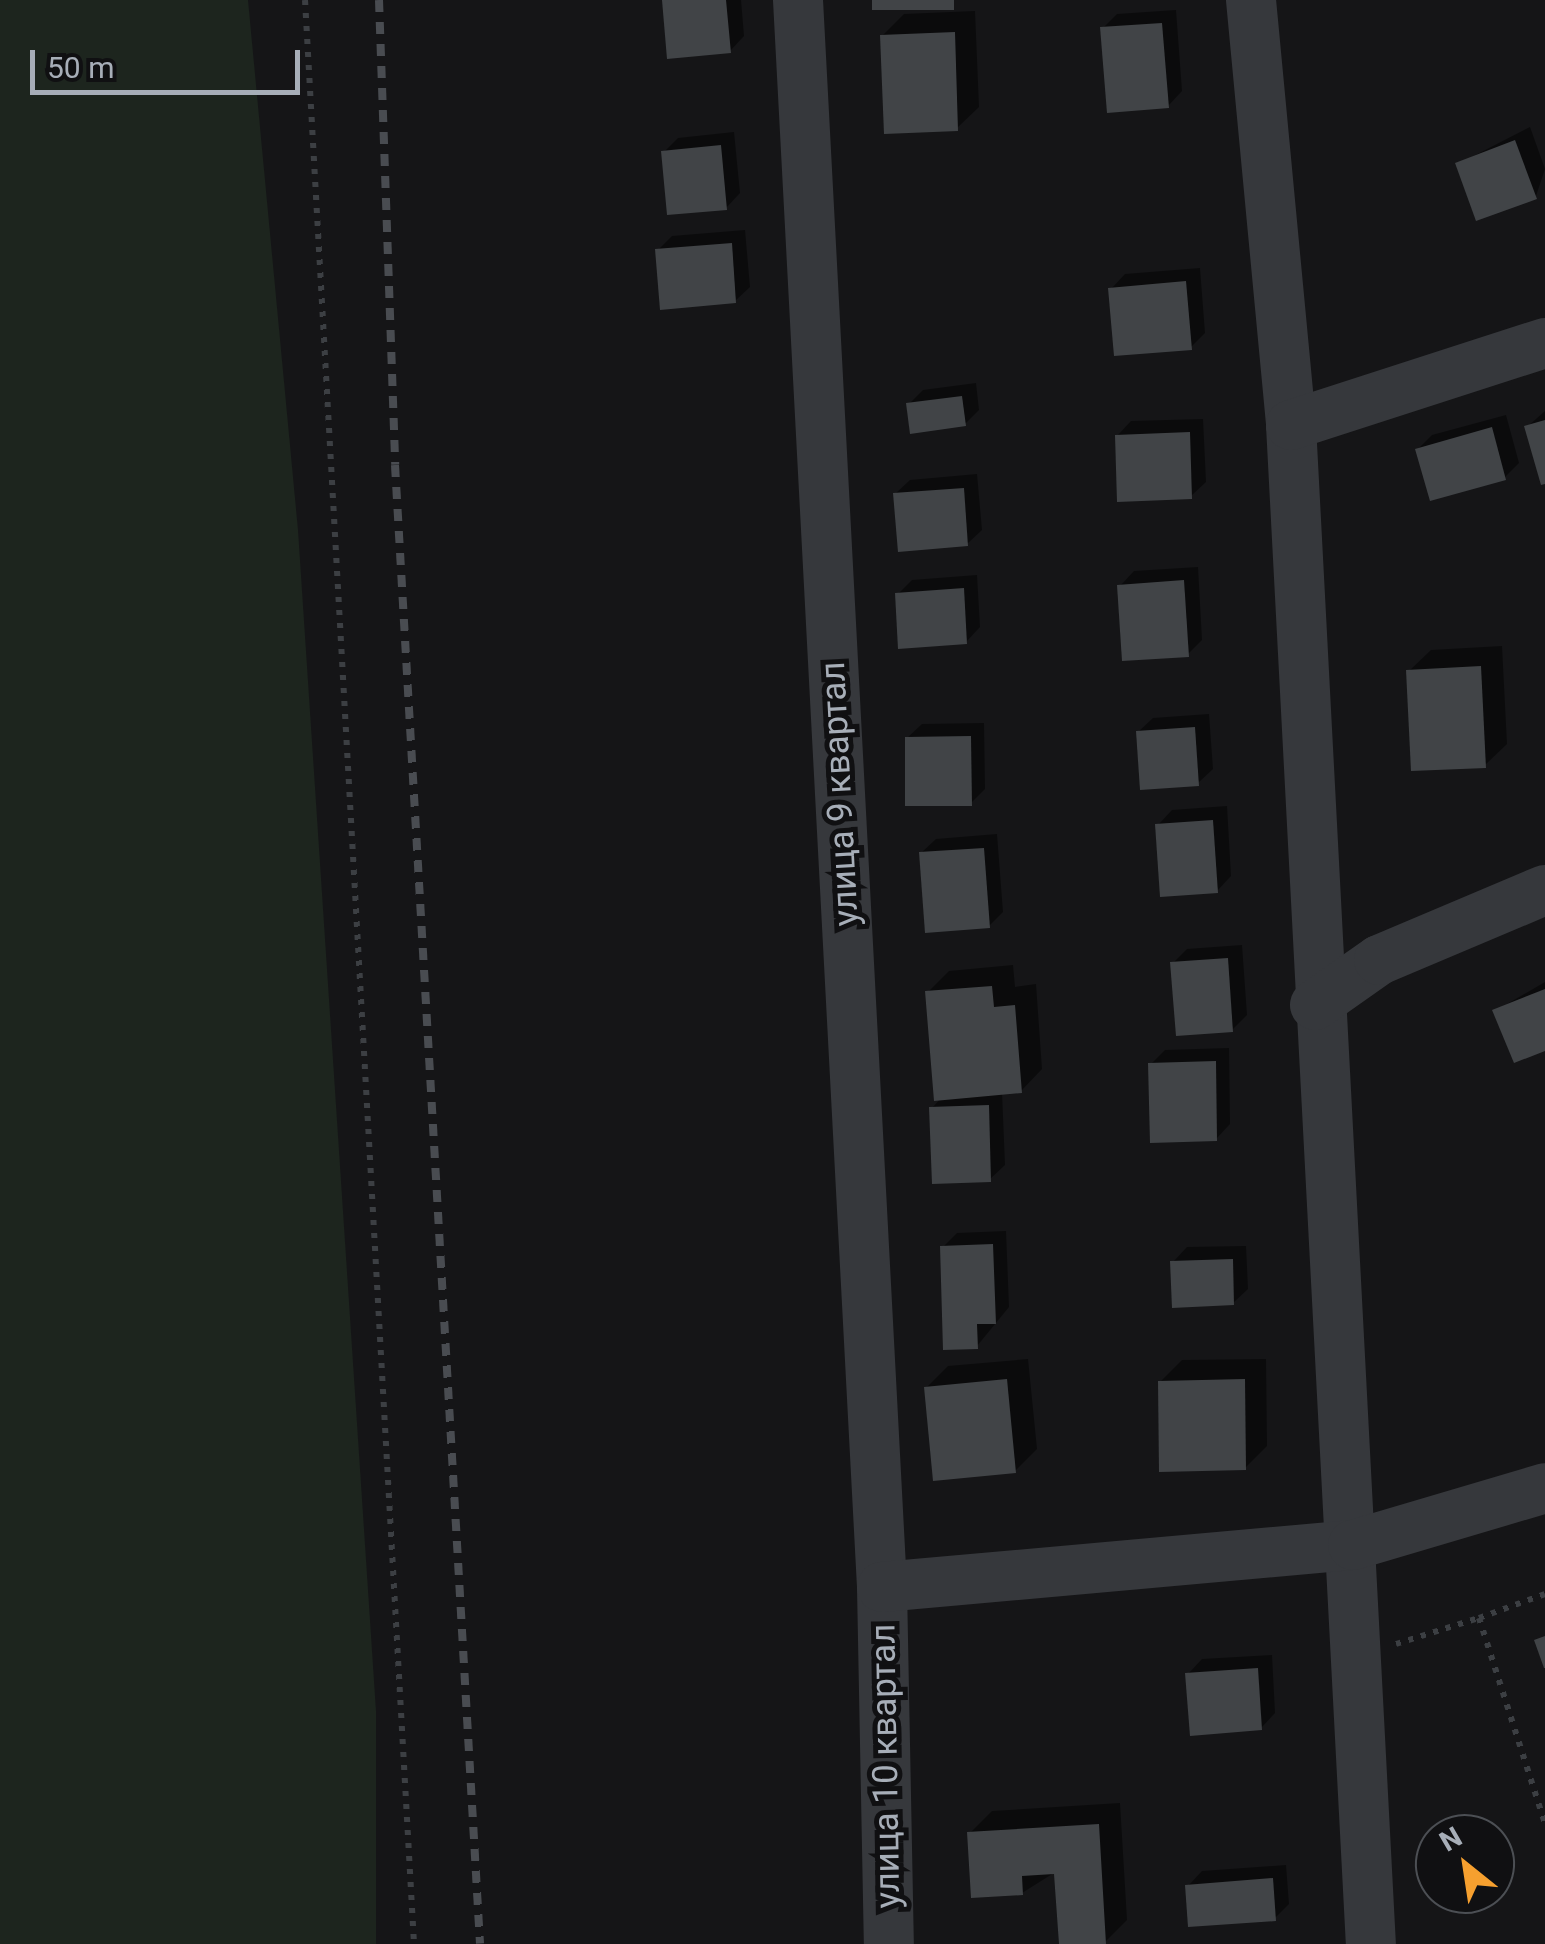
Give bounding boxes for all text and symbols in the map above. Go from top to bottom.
scale bar [35,30,305,92]
text: 50 m [47,50,114,85]
street label: улица 9 квартал [812,660,868,928]
street label: улица 10 квартал [863,1623,909,1909]
north arrow [1415,1814,1515,1914]
text: N [1434,1820,1468,1859]

